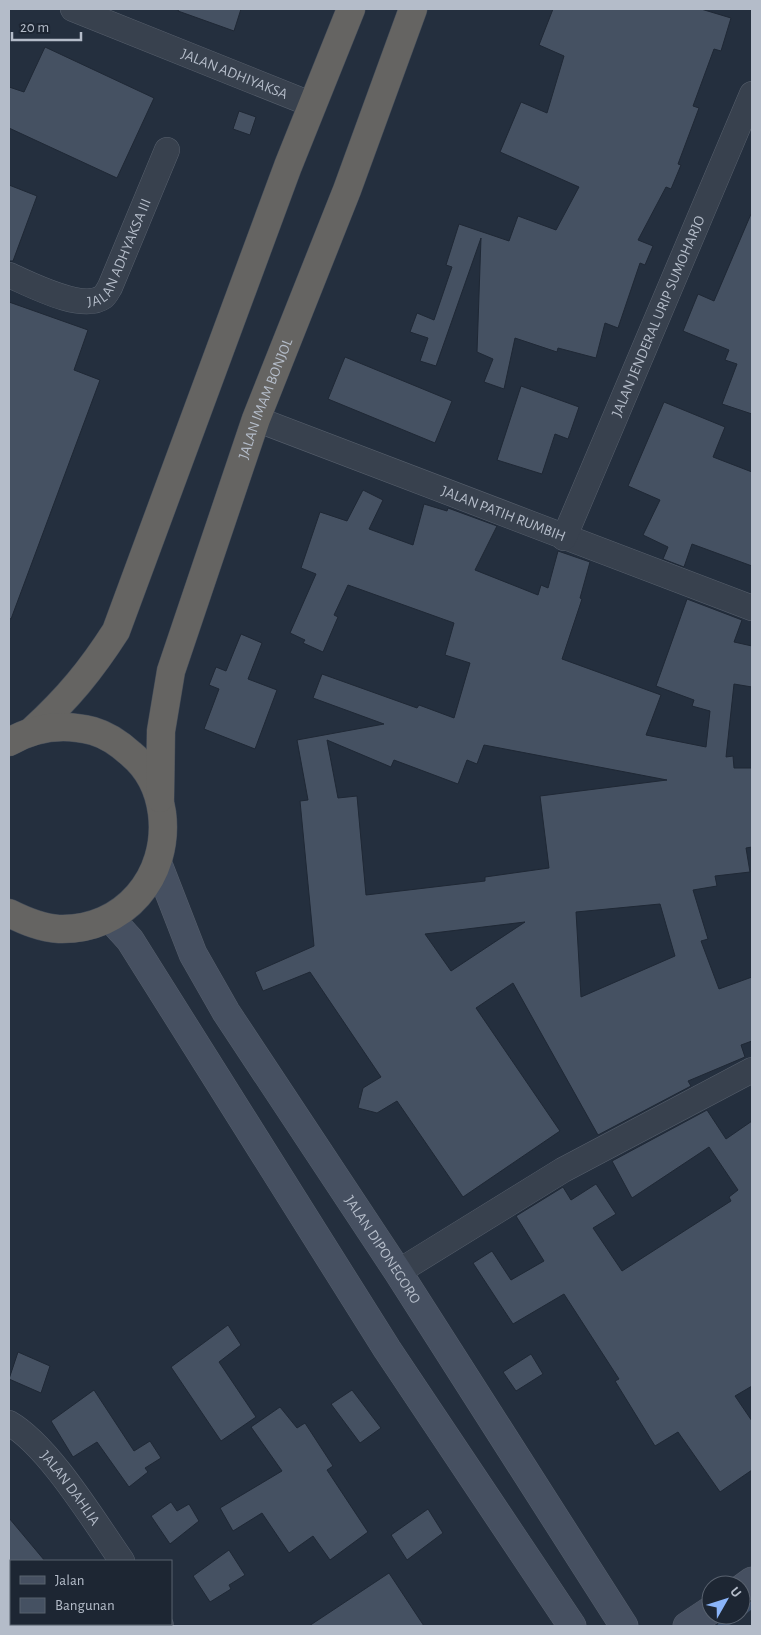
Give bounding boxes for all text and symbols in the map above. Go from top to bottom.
scale bar [12,10,81,42]
text: 20 m [20,20,49,35]
street label: JALAN ADHIYAKSA [179,46,290,102]
street label: JALAN ADHYAKSA III [87,197,154,309]
street label: JALAN JENDERAL URIP SUMOHARJO [609,213,708,419]
street label: JALAN IMAM BONJOL [236,336,296,461]
street label: JALAN PATIH RUMBIH [439,483,568,544]
street label: JALAN DIPONEGORO [342,1193,423,1306]
street label: JALAN DAHLIA [37,1448,103,1528]
legend [10,1560,172,1625]
text: Jalan [55,1573,85,1588]
north arrow [701,1575,751,1625]
text: U [727,1585,744,1600]
text: Bangunan [55,1598,115,1613]

